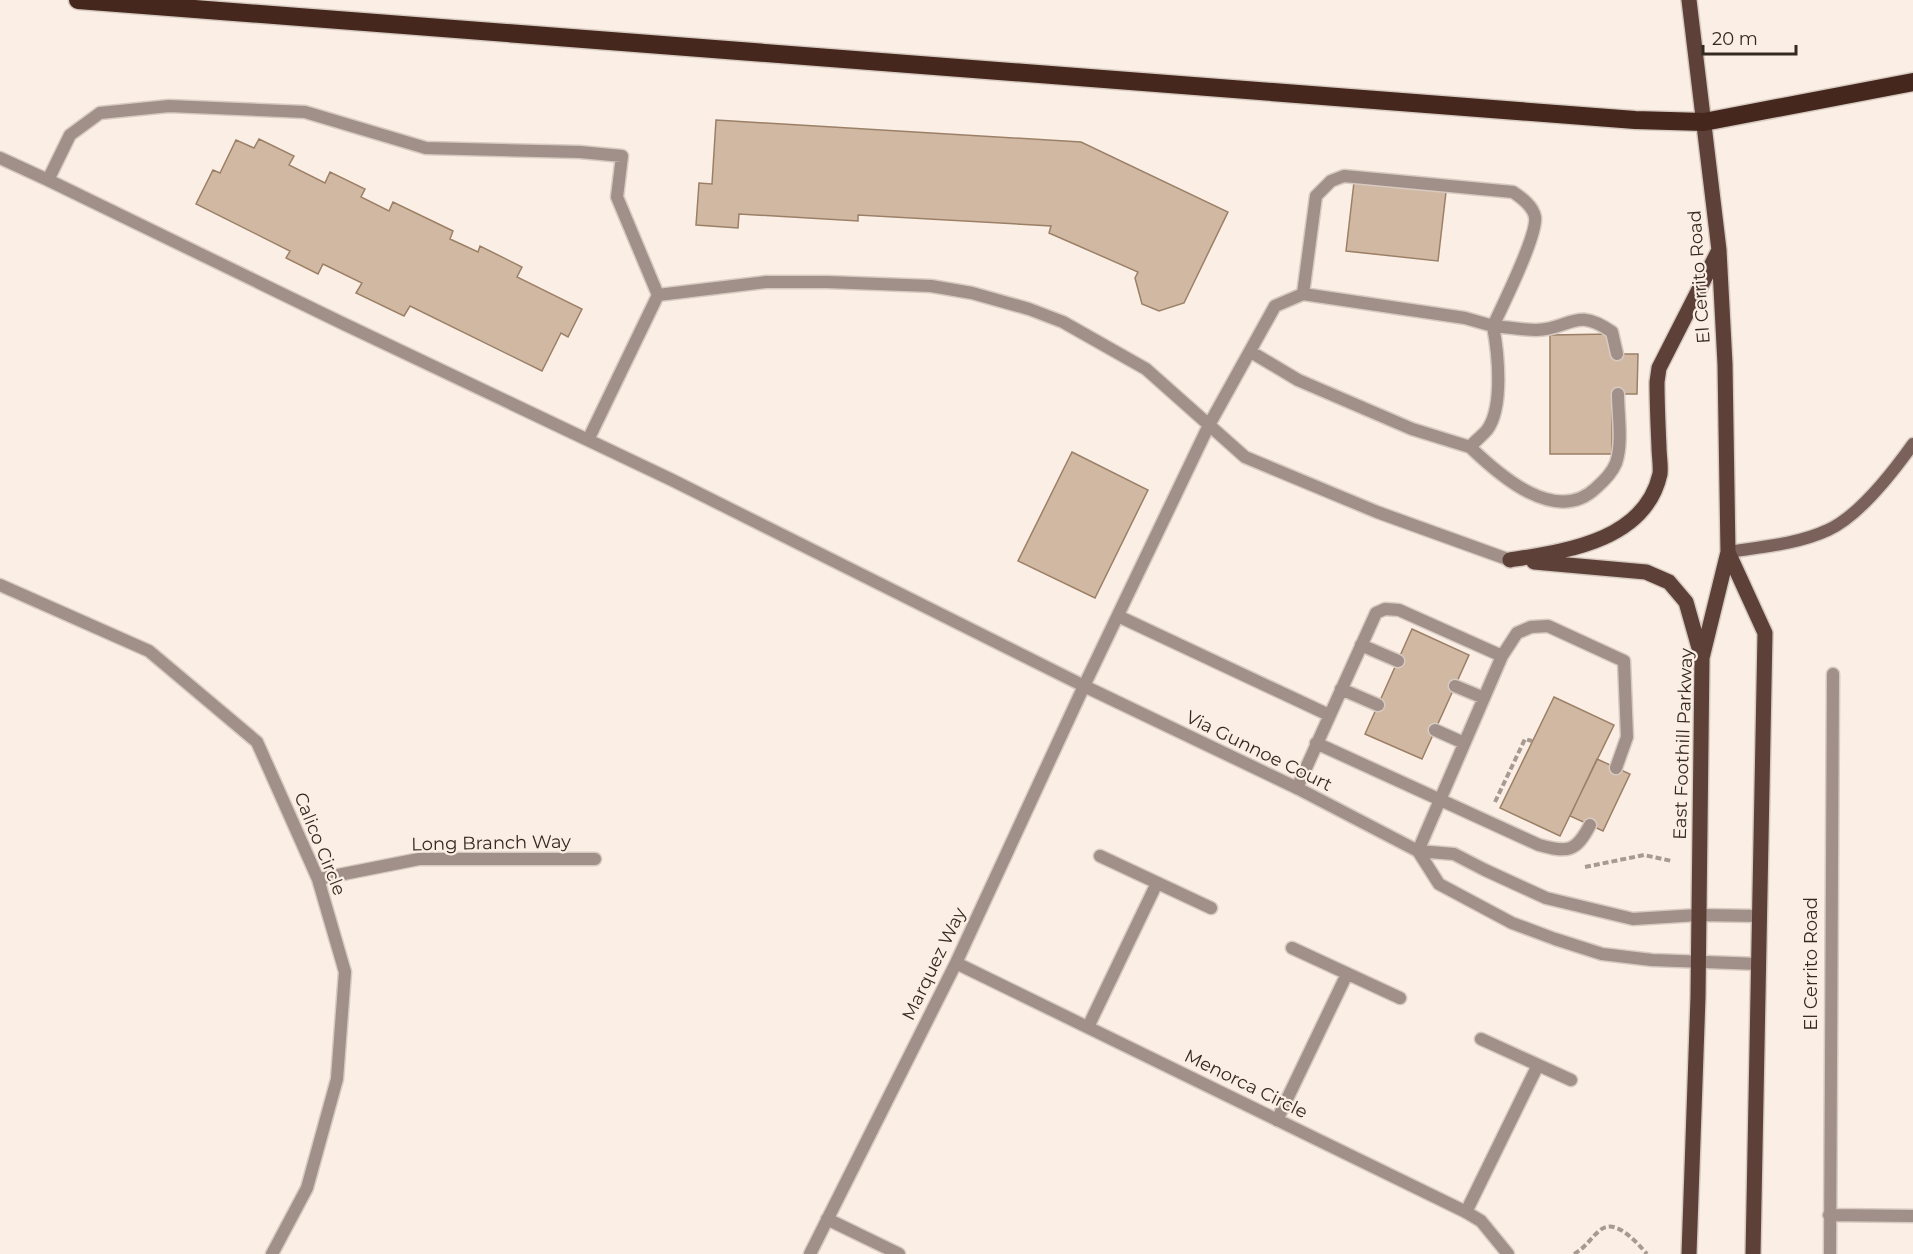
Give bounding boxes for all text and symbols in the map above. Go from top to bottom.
scale bar [1703,18,1796,56]
text: 20 m [1712,28,1758,50]
street label: El Cerrito Road [1683,210,1715,344]
street label: East Foothill Parkway [1669,648,1697,840]
street label: Via Gunnoe Court [1182,706,1336,796]
street label: Calico Circle [289,789,351,899]
street label: Long Branch Way [411,831,571,855]
street label: El Cerrito Road [1800,897,1822,1031]
street label: Marquez Way [897,904,971,1024]
street label: Menorca Circle [1181,1045,1311,1123]

